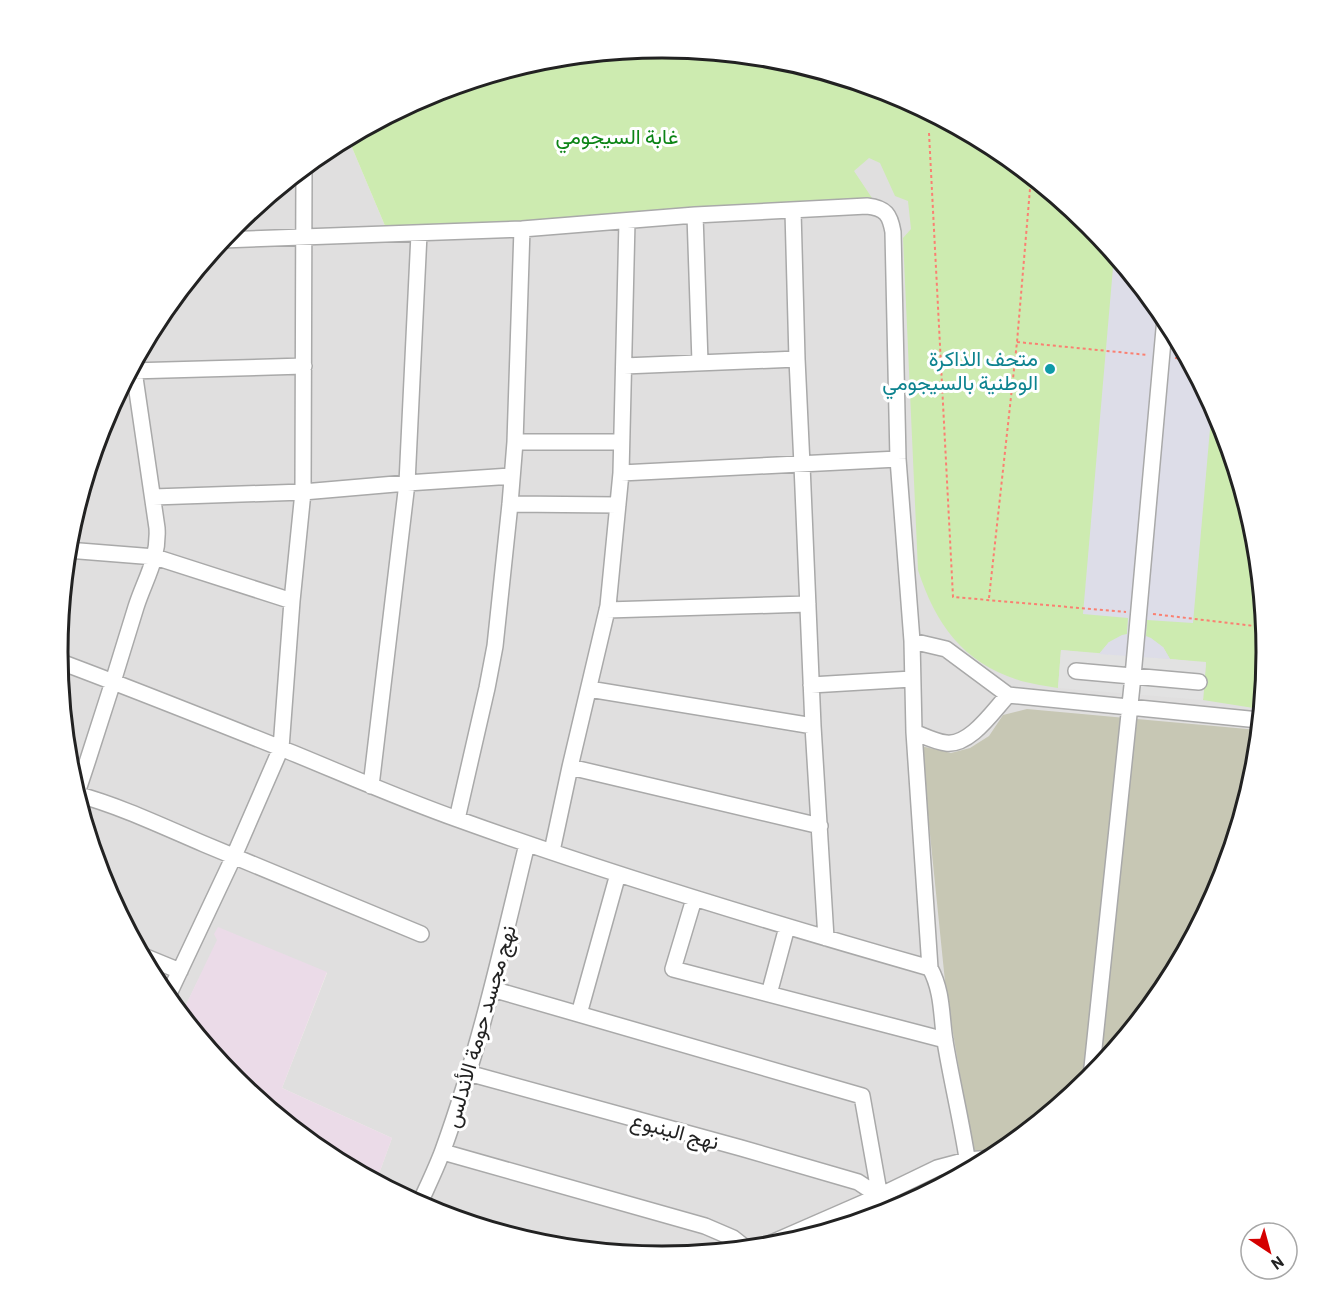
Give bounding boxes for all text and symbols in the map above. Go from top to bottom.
park label: غابة السيجومي [556,123,678,154]
place label: متحف الذاكرة الوطنية بالسيجومي [882,345,1038,400]
marker: متحف الذاكرة الوطنية بالسيجومي [1043,362,1057,376]
street label: نهج مجسد حومة الأندلس [438,922,523,1131]
street label: نهج الينبوع [627,1106,722,1157]
north arrow [1239,1221,1299,1281]
text: N [1268,1253,1288,1274]

